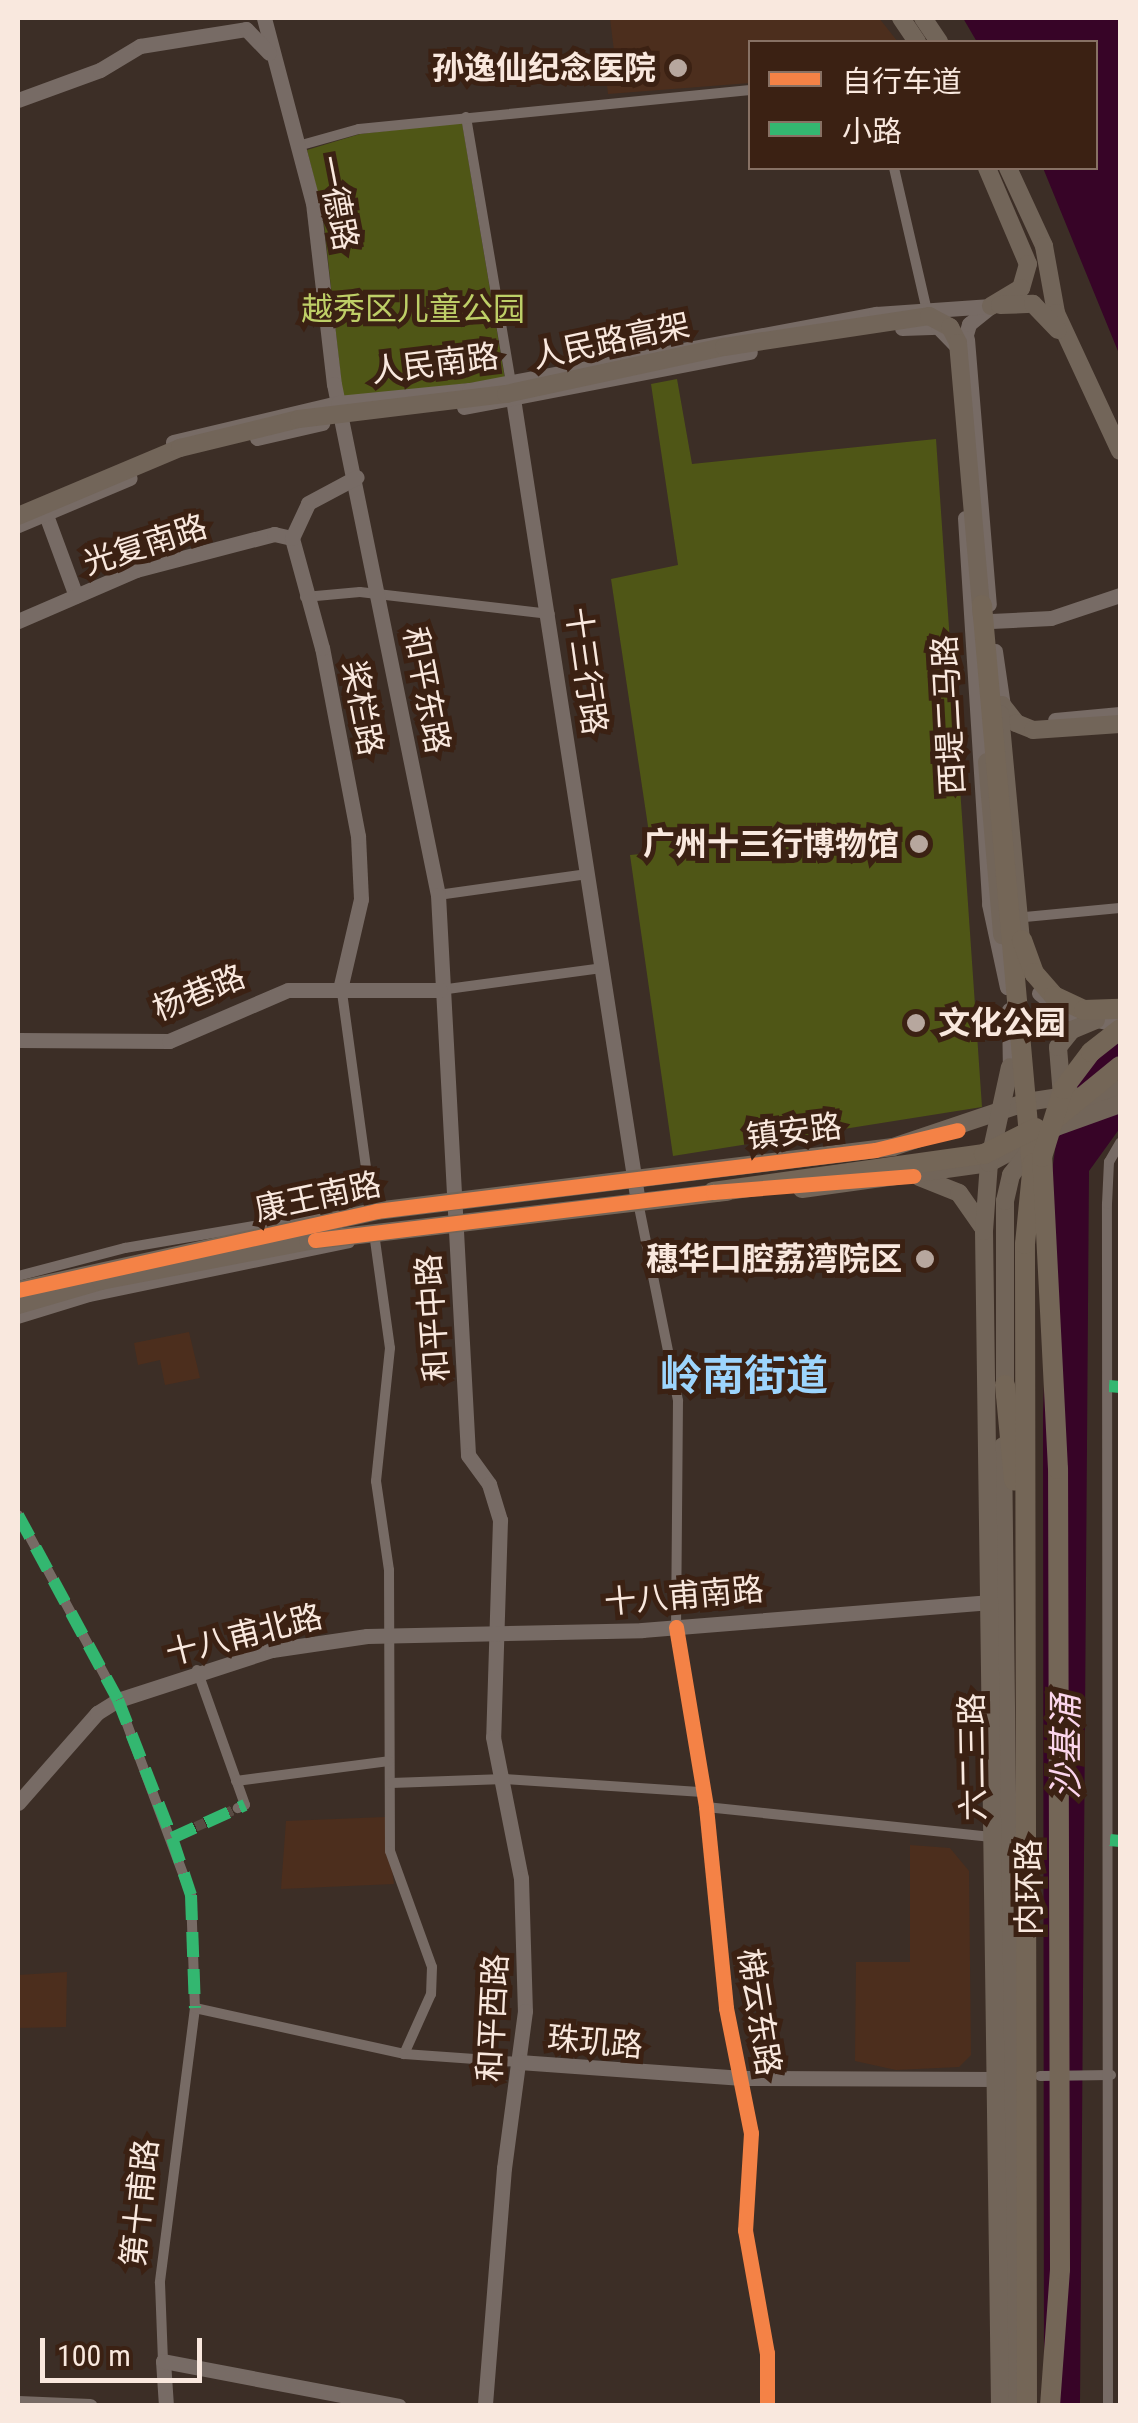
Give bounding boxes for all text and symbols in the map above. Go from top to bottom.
legend [748,40,1098,170]
place label: 孙逸仙纪念医院 [432,49,656,87]
marker: 孙逸仙纪念医院 [665,55,691,81]
text: 自行车道 [842,64,962,99]
text: 小路 [842,114,902,149]
street label: 一德路 [309,152,365,254]
park label: 越秀区儿童公园 [301,290,525,328]
street label: 人民路高架 [529,306,693,376]
street label: 人民南路 [369,337,501,391]
street label: 光复南路 [78,507,212,583]
street label: 十三行路 [558,605,614,737]
street label: 和平东路 [395,624,457,756]
street label: 西堤二马路 [926,634,972,796]
street label: 桨栏路 [334,657,390,759]
place label: 广州十三行博物馆 [643,825,899,863]
marker: 广州十三行博物馆 [908,833,930,855]
street label: 杨巷路 [147,957,251,1029]
place label: 文化公园 [938,1004,1066,1042]
marker: 文化公园 [903,1010,929,1036]
street label: 镇安路 [744,1107,844,1157]
street label: 康王南路 [251,1165,385,1229]
place label: 穗华口腔荔湾院区 [646,1240,902,1278]
marker: 穗华口腔荔湾院区 [912,1246,938,1272]
street label: 和平中路 [409,1253,457,1383]
district label: 岭南街道 [660,1351,828,1401]
street label: 十八甫南路 [603,1570,765,1622]
street label: 十八甫北路 [162,1597,326,1673]
street label: 六二三路 [953,1693,993,1821]
water label: 沙基涌 [1046,1695,1088,1799]
street label: 内环路 [1010,1839,1048,1935]
street label: 梯云东路 [730,1946,788,2078]
street label: 和平西路 [470,1953,516,2083]
street label: 珠玑路 [546,2019,644,2065]
street label: 第十甫路 [114,2137,166,2269]
scale bar [45,2318,208,2380]
text: 100 m [57,2338,131,2373]

